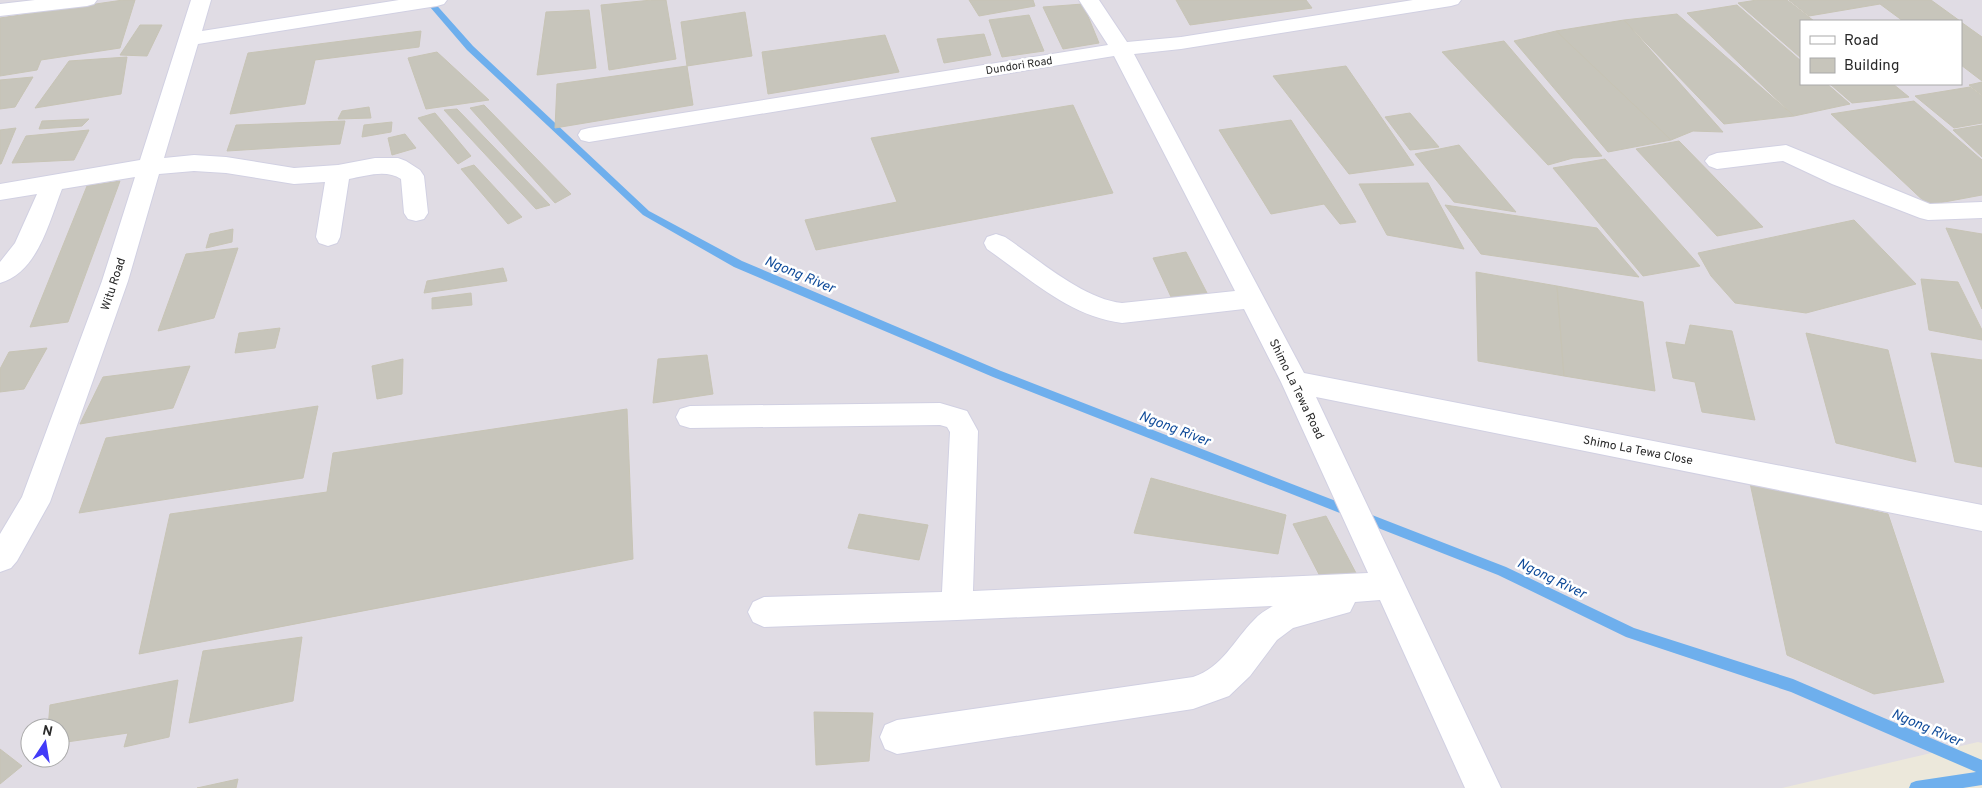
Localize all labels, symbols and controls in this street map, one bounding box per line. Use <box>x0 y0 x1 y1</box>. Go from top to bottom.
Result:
legend <box>1800 20 1962 85</box>
text: Road <box>1844 32 1879 51</box>
street label: Dundori Road <box>985 54 1054 78</box>
text: Building <box>1844 57 1899 76</box>
water label: Ngong River <box>762 253 839 298</box>
street label: Witu Road <box>98 256 130 313</box>
street label: Shimo La Tewa Road <box>1265 337 1327 442</box>
water label: Ngong River <box>1137 408 1214 451</box>
street label: Shimo La Tewa Close <box>1582 432 1694 469</box>
water label: Ngong River <box>1514 555 1590 604</box>
water label: Ngong River <box>1889 706 1966 751</box>
north arrow <box>20 718 70 768</box>
text: N <box>41 722 54 741</box>

